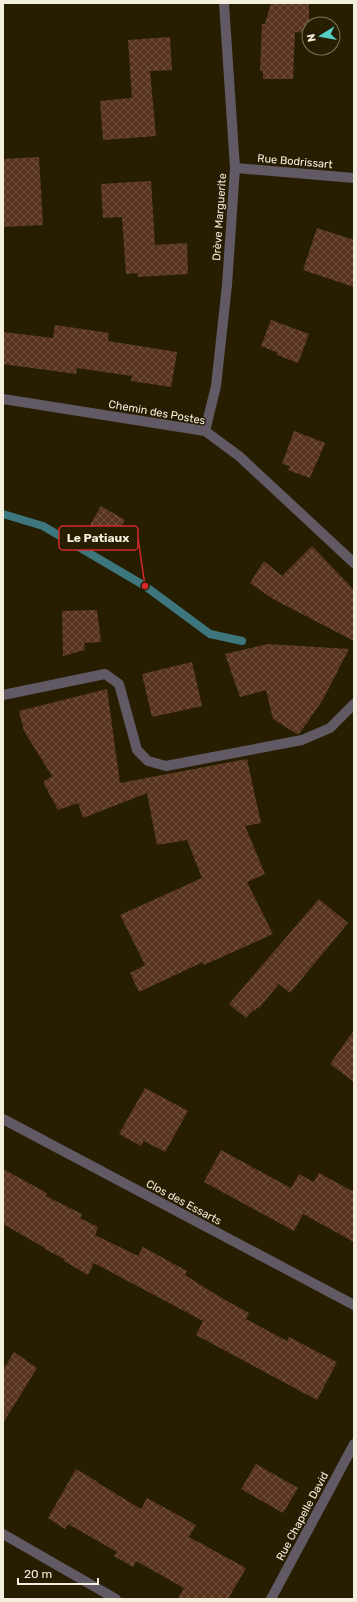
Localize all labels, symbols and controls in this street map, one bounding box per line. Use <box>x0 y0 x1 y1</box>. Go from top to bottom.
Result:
north arrow <box>301 16 341 56</box>
text: N <box>305 33 319 43</box>
street label: Rue Bodrissart <box>257 152 334 171</box>
street label: Drève Marguerite <box>210 173 229 261</box>
street label: Chemin des Postes <box>108 398 207 427</box>
callout: Le Patiaux <box>59 526 138 550</box>
text: Le Patiaux <box>67 531 129 545</box>
street label: Clos des Essarts <box>144 1177 224 1228</box>
street label: Rue Chapelle David <box>274 1470 331 1563</box>
scale bar <box>18 1560 98 1586</box>
text: 20 m <box>24 1567 52 1581</box>

